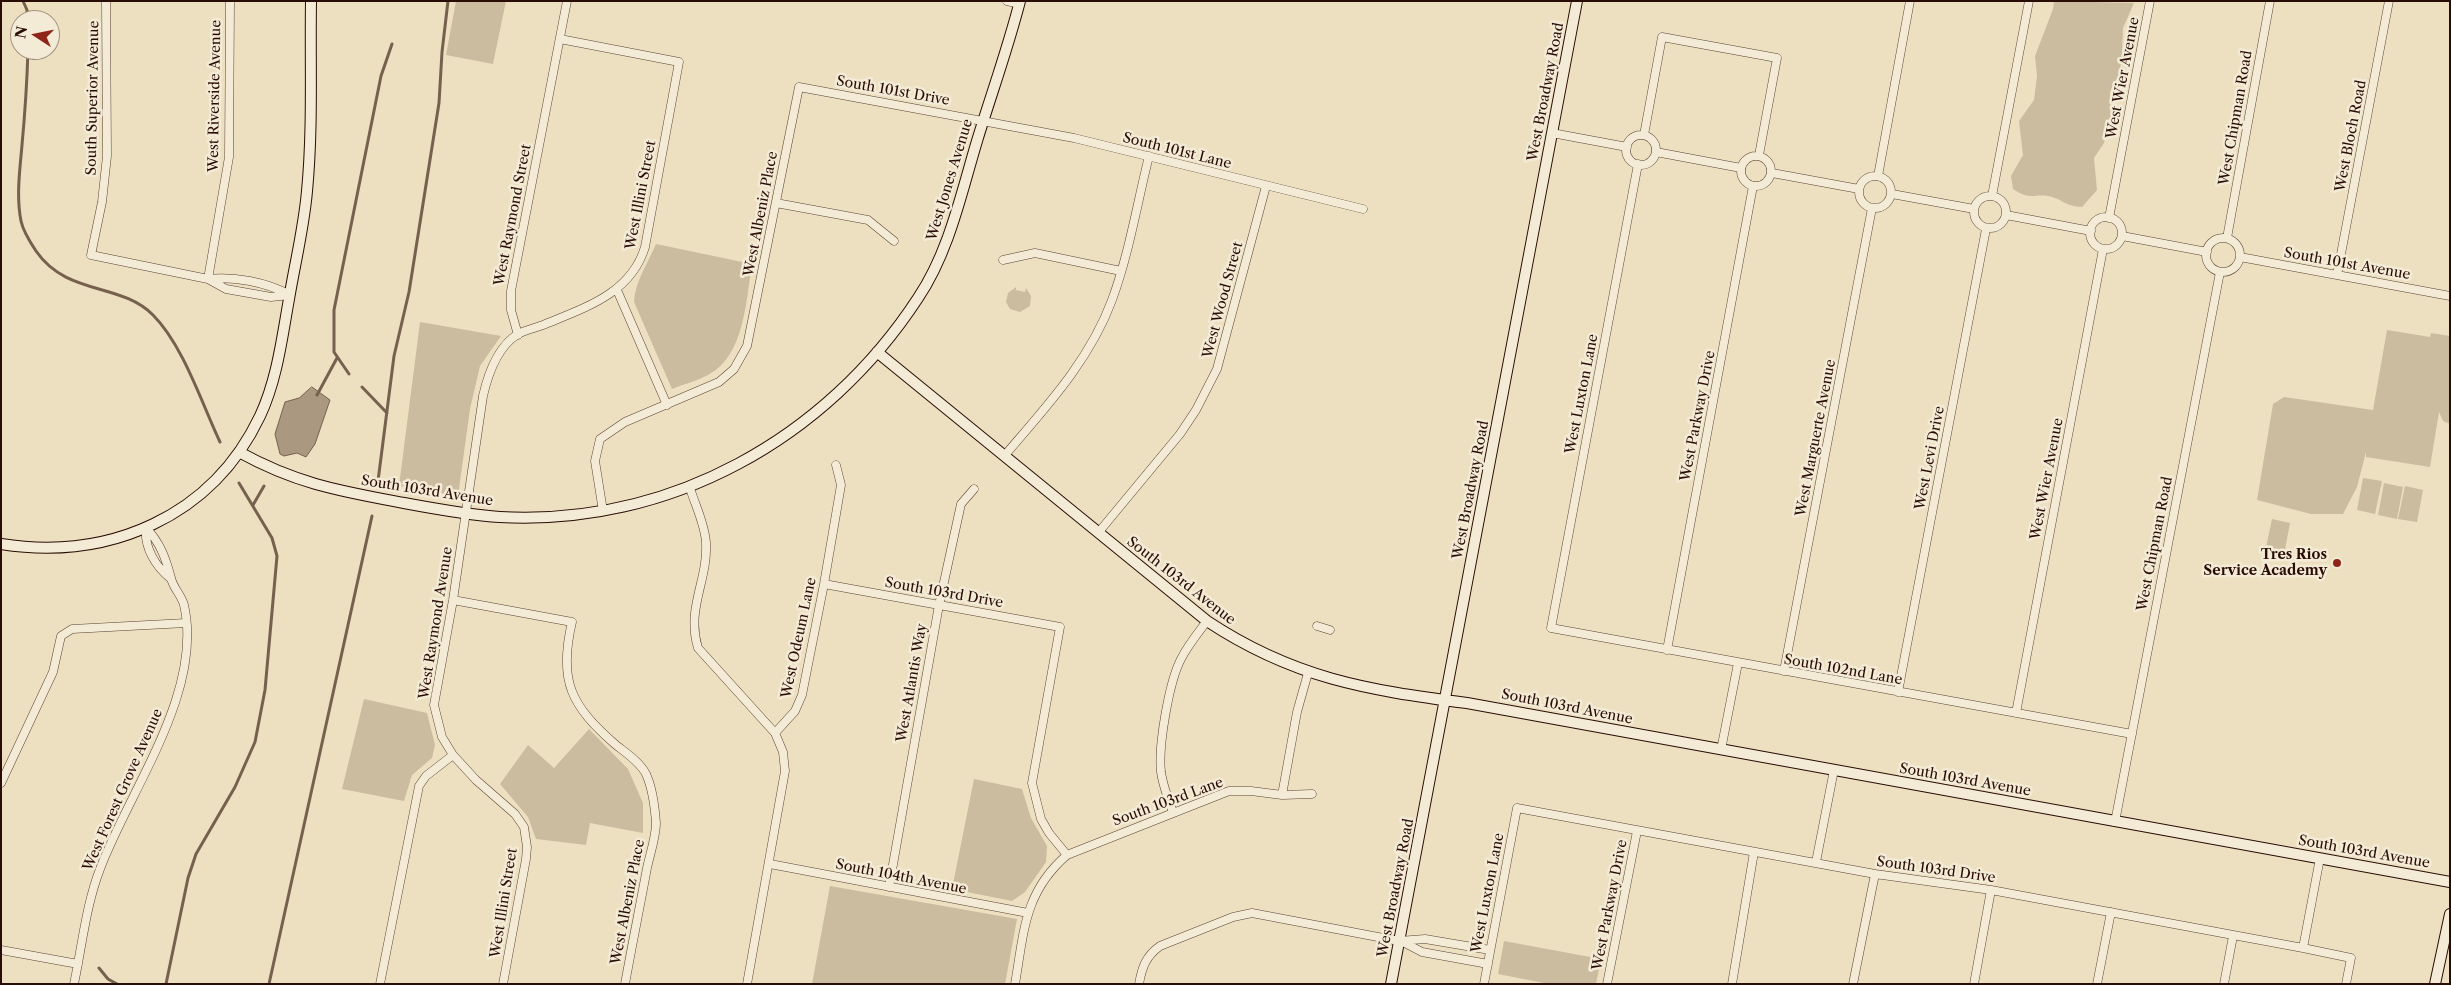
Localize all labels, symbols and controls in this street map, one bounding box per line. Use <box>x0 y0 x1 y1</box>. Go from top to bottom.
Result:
north arrow <box>10 10 60 60</box>
street label: West Wier Avenue <box>2103 16 2143 140</box>
street label: West Riverside Avenue <box>205 20 225 172</box>
street label: South Superior Avenue <box>83 21 103 175</box>
street label: West Broadway Road <box>1524 21 1568 163</box>
text: N <box>11 25 31 40</box>
street label: West Chipman Road <box>2216 49 2256 187</box>
street label: South 101st Drive <box>835 73 951 109</box>
street label: West Bloch Road <box>2332 79 2370 193</box>
street label: West Jones Avenue <box>924 117 976 243</box>
street label: South 101st Lane <box>1121 129 1233 173</box>
street label: West Illini Street <box>622 139 660 251</box>
street label: West Raymond Street <box>491 143 535 287</box>
street label: West Albeniz Place <box>741 150 781 278</box>
street label: West Wood Street <box>1199 240 1247 360</box>
street label: South 101st Avenue <box>2282 245 2412 283</box>
street label: West Luxton Lane <box>1562 333 1602 455</box>
street label: West Parkway Drive <box>1677 349 1719 483</box>
street label: West Marguerte Avenue <box>1792 358 1840 518</box>
street label: West Levi Drive <box>1912 405 1948 511</box>
street label: West Wier Avenue <box>2027 417 2067 541</box>
street label: West Broadway Road <box>1449 419 1493 561</box>
street label: South 103rd Avenue <box>360 472 494 510</box>
street label: West Chipman Road <box>2134 475 2176 613</box>
street label: South 103rd Avenue <box>1123 533 1239 629</box>
street label: West Raymond Avenue <box>416 546 456 700</box>
place label: Tres Rios Service Academy <box>2203 547 2327 580</box>
marker: Tres Rios Service Academy <box>2331 557 2343 569</box>
street label: South 103rd Drive <box>884 574 1004 612</box>
street label: West Odeum Lane <box>778 576 820 700</box>
street label: West Atlantis Way <box>893 622 931 744</box>
street label: South 102nd Lane <box>1782 651 1904 689</box>
street label: South 103rd Avenue <box>1500 686 1634 728</box>
street label: West Forest Grove Avenue <box>80 706 166 874</box>
street label: South 103rd Avenue <box>1898 760 2032 800</box>
street label: South 103rd Lane <box>1110 774 1226 830</box>
street label: West Broadway Road <box>1374 817 1418 959</box>
street label: West Luxton Lane <box>1468 832 1508 954</box>
street label: South 103rd Avenue <box>2297 832 2431 872</box>
street label: West Albeniz Place <box>608 838 648 966</box>
street label: West Parkway Drive <box>1589 838 1631 972</box>
street label: West Illini Street <box>487 847 521 959</box>
street label: South 103rd Drive <box>1875 853 1997 887</box>
street label: South 104th Avenue <box>834 856 968 898</box>

